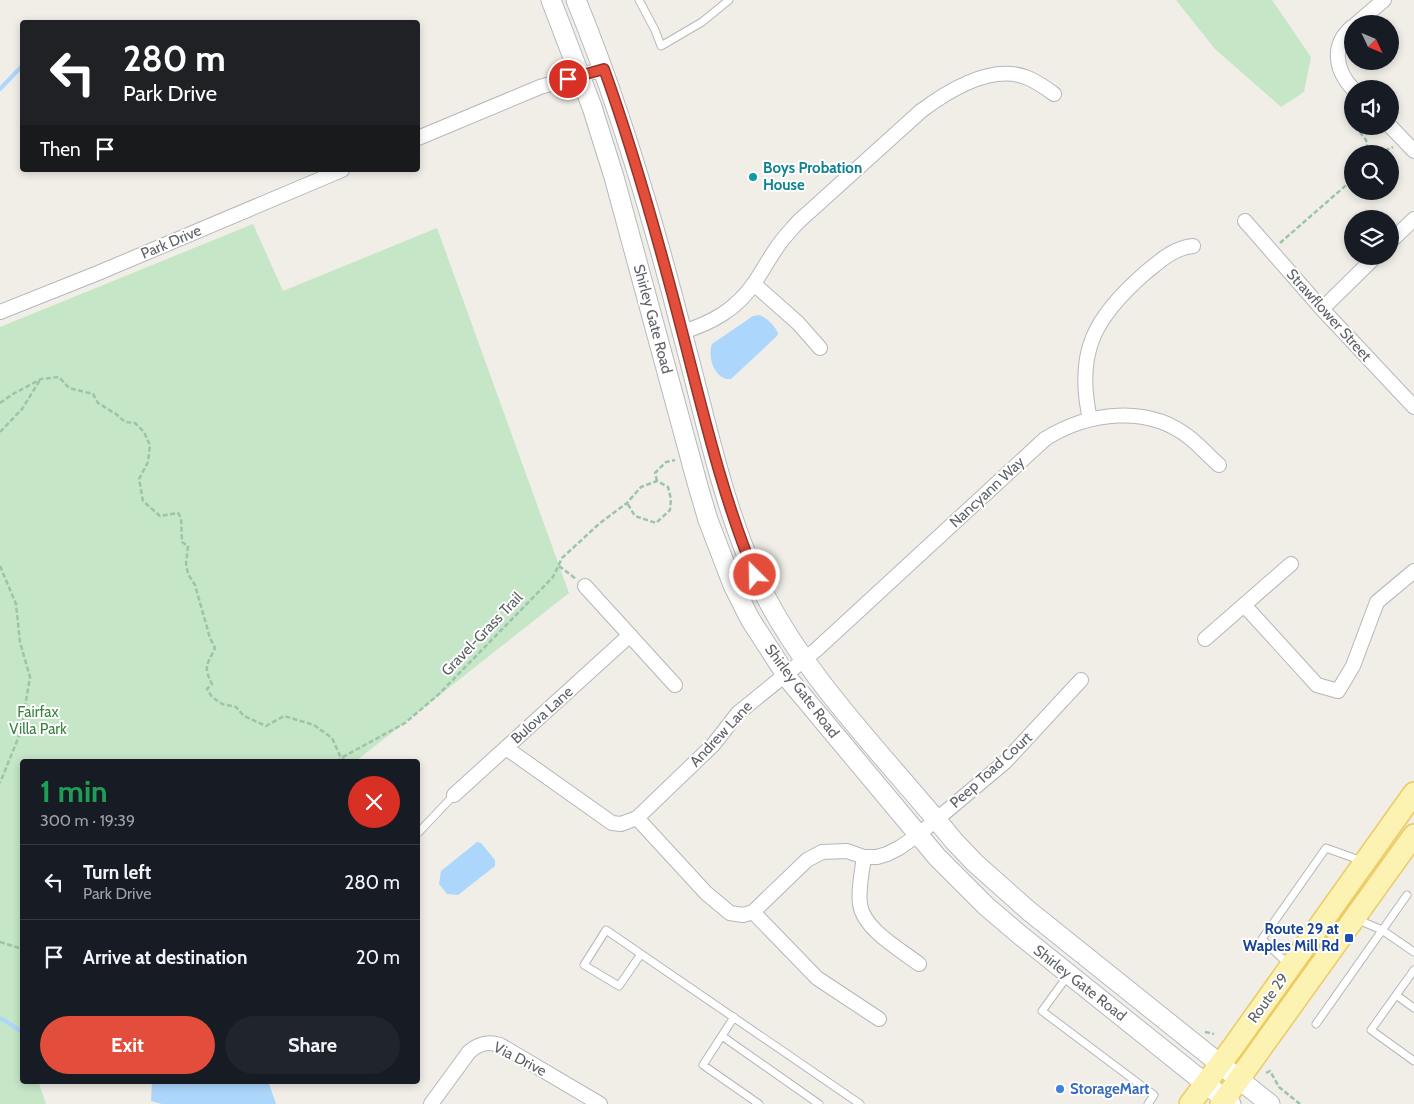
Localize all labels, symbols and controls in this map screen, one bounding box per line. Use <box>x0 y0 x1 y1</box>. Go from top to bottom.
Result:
north arrow <box>1344 15 1399 70</box>
map controls <box>1344 15 1399 265</box>
text: 280 m <box>123 37 226 80</box>
icon: left <box>40 40 105 105</box>
pin <box>547 58 589 100</box>
icon: arrive <box>554 65 582 93</box>
text: Park Drive <box>123 80 217 107</box>
button: sound <box>1344 80 1399 135</box>
icon: arrive <box>91 135 119 163</box>
text: Then <box>40 138 81 161</box>
button: search <box>1344 145 1399 200</box>
place label: Boys Probation House <box>763 159 862 194</box>
marker: Boys Probation House <box>747 171 759 183</box>
button: layers <box>1344 210 1399 265</box>
street label: Park Drive <box>138 221 204 263</box>
street label: Shirley Gate Road <box>630 262 676 376</box>
street label: Strawflower Street <box>1283 265 1375 365</box>
street label: Nancyann Way <box>946 452 1028 531</box>
position arrow <box>728 548 780 600</box>
street label: Gravel-Grass Trail <box>438 588 527 680</box>
street label: Shirley Gate Road <box>761 641 843 741</box>
street label: Bulova Lane <box>507 682 577 747</box>
street label: Andrew Lane <box>686 697 756 771</box>
park label: Fairfax Villa Park <box>9 703 67 738</box>
street label: Peep Toad Court <box>946 728 1036 812</box>
text: 1 min <box>40 773 108 810</box>
button: close <box>348 776 400 828</box>
text: 300 m · 19:39 <box>40 811 135 830</box>
text: Turn left <box>83 861 151 884</box>
icon: left <box>40 868 68 896</box>
text: 280 m <box>344 871 400 894</box>
text: Park Drive <box>83 884 151 903</box>
place label: Route 29 at Waples Mill Rd <box>1243 920 1339 955</box>
marker: Route 29 at Waples Mill Rd <box>1343 932 1355 944</box>
street label: Shirley Gate Road <box>1030 941 1130 1025</box>
icon: arrive <box>40 943 68 971</box>
text: Arrive at destination <box>83 946 247 969</box>
text: 20 m <box>356 946 400 969</box>
street label: Route 29 <box>1244 970 1292 1026</box>
button: Exit <box>40 1016 215 1074</box>
button: Share <box>225 1016 400 1074</box>
street label: Via Drive <box>490 1038 550 1080</box>
place label: StorageMart <box>1070 1080 1150 1098</box>
marker: StorageMart <box>1054 1083 1066 1095</box>

